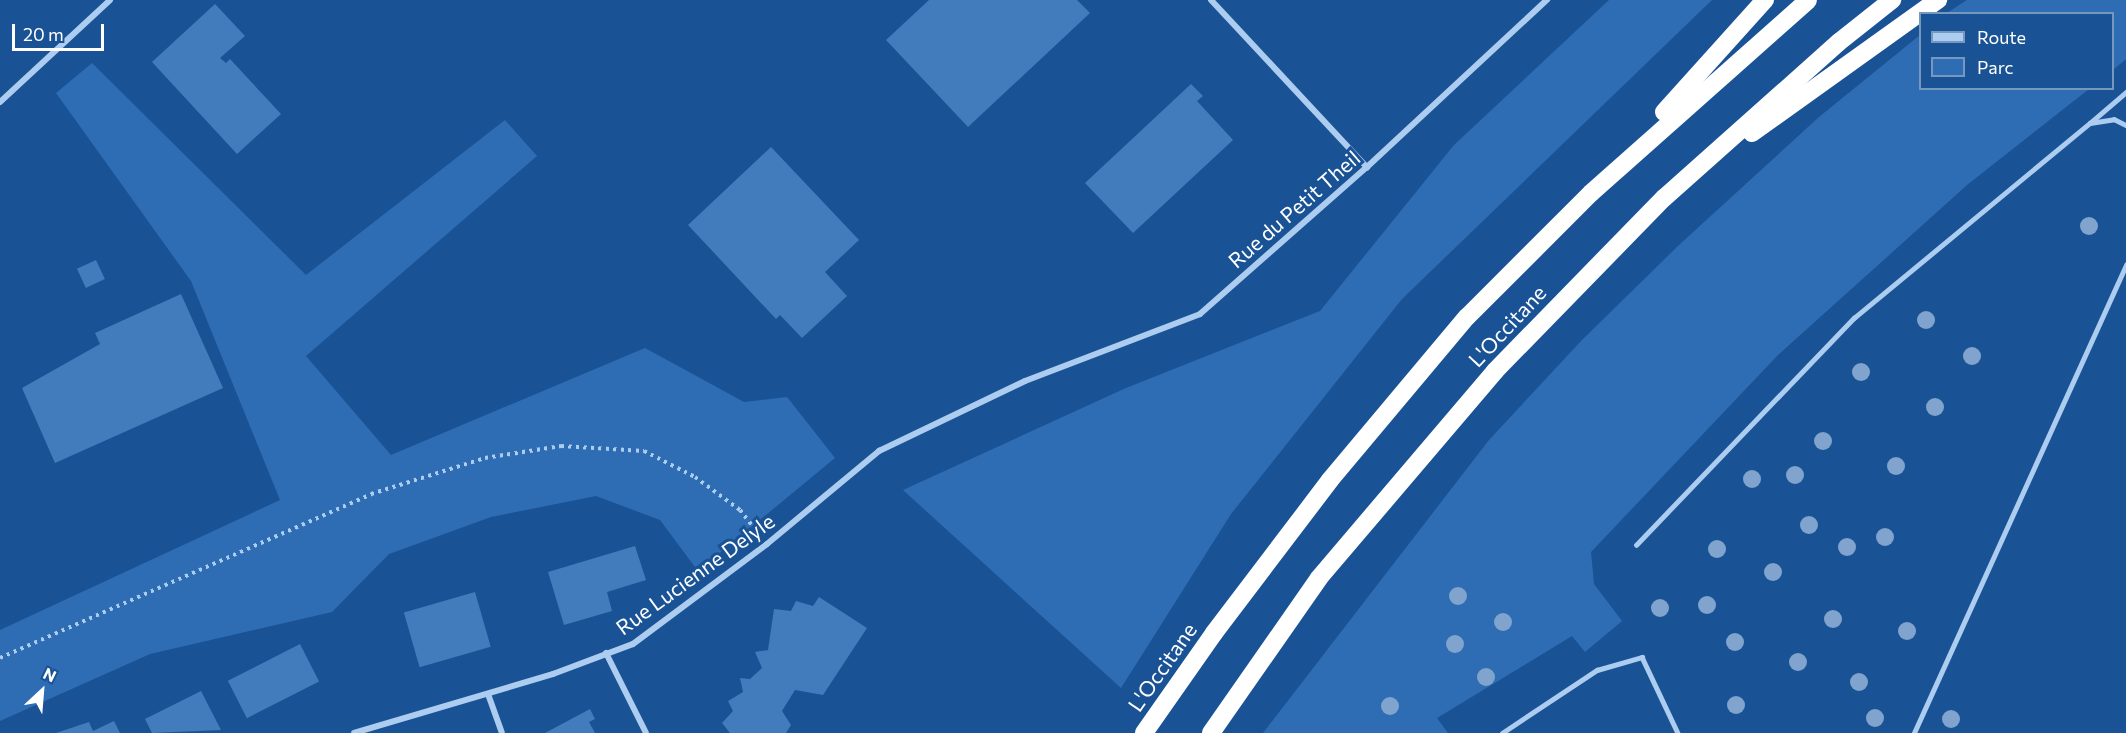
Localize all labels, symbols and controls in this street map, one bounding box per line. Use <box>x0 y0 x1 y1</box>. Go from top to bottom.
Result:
scale bar <box>15 12 106 50</box>
legend <box>1919 12 2114 90</box>
text: 20 m <box>23 23 64 45</box>
text: Route <box>1977 26 2026 48</box>
text: Parc <box>1977 56 2014 78</box>
street label: Rue du Petit Theil <box>1223 145 1365 273</box>
street label: L'Occitane <box>1463 280 1551 372</box>
street label: Rue Lucienne Delyle <box>611 508 779 640</box>
street label: L'Occitane <box>1122 618 1202 716</box>
north arrow <box>12 661 72 721</box>
text: N <box>41 663 60 686</box>

